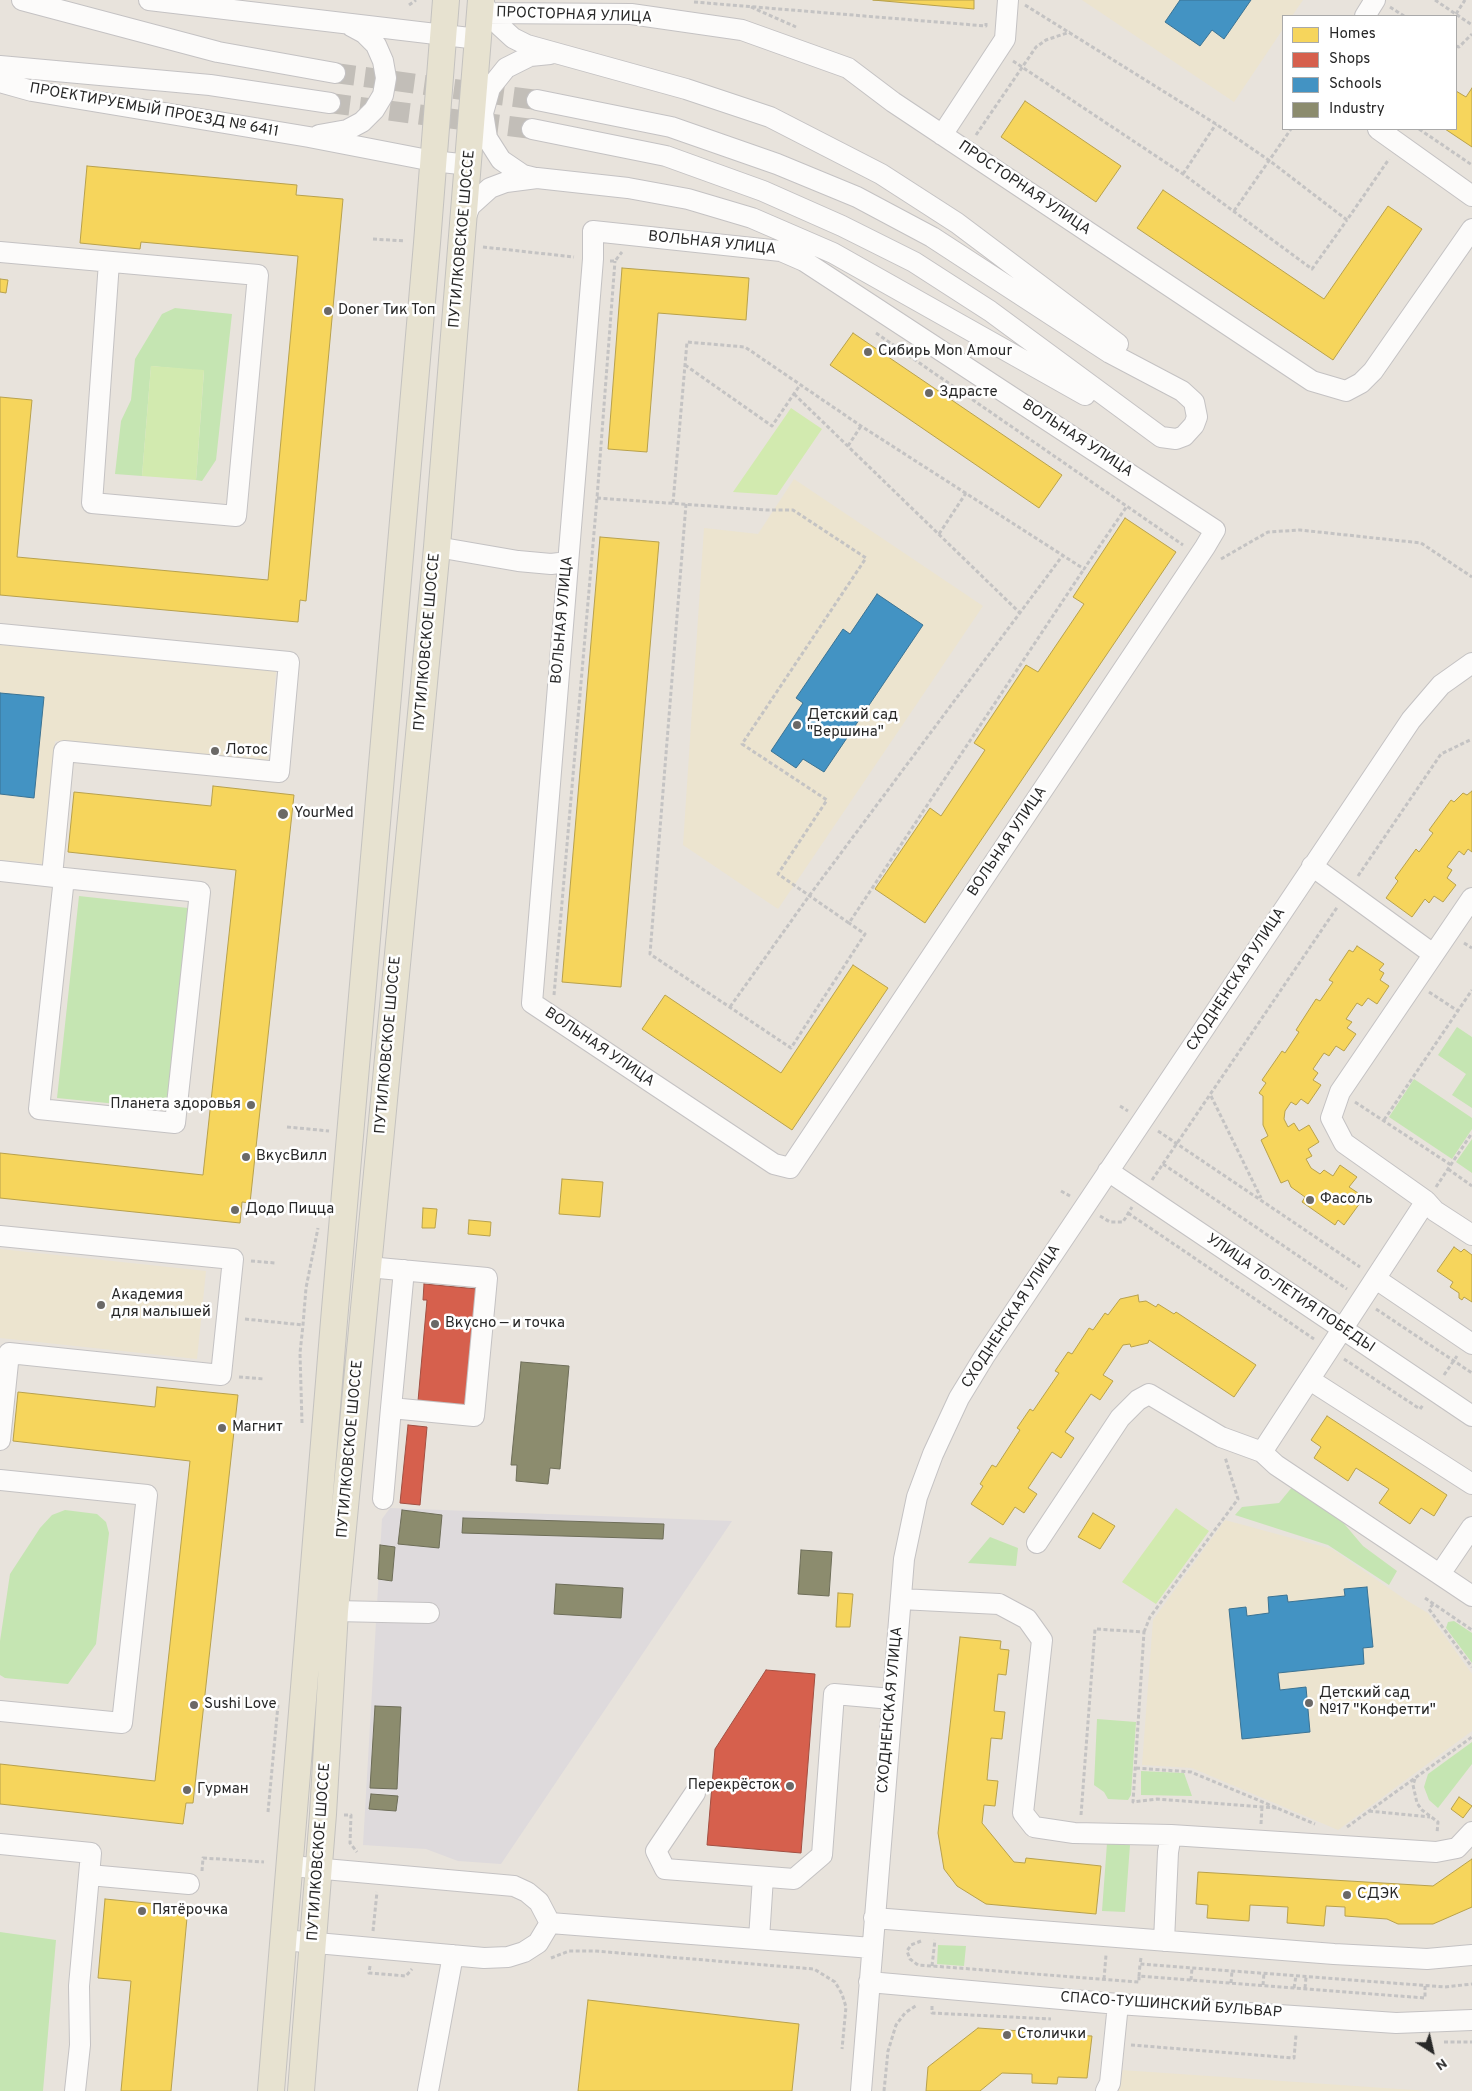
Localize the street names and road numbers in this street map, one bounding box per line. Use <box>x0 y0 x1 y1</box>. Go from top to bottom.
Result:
street label: ПРОСТОРНАЯ УЛИЦА <box>496 4 652 28</box>
street label: ПРОЕКТИРУЕМЫЙ ПРОЕЗД № 6411 <box>28 80 280 142</box>
street label: ПРОСТОРНАЯ УЛИЦА <box>954 138 1094 240</box>
street label: ПУТИЛКОВСКОЕ ШОССЕ <box>446 149 480 329</box>
street label: ВОЛЬНАЯ УЛИЦА <box>647 228 777 260</box>
street label: ВОЛЬНАЯ УЛИЦА <box>1018 396 1136 482</box>
street label: ПУТИЛКОВСКОЕ ШОССЕ <box>411 552 445 732</box>
street label: ВОЛЬНАЯ УЛИЦА <box>548 555 578 685</box>
street label: ВОЛЬНАЯ УЛИЦА <box>965 784 1051 900</box>
street label: СХОДНЕНСКАЯ УЛИЦА <box>1184 905 1290 1055</box>
street label: ПУТИЛКОВСКОЕ ШОССЕ <box>372 955 406 1135</box>
street label: ВОЛЬНАЯ УЛИЦА <box>541 1005 657 1091</box>
street label: УЛИЦА 70-ЛЕТИЯ ПОБЕДЫ <box>1202 1231 1378 1357</box>
street label: СХОДНЕНСКАЯ УЛИЦА <box>959 1242 1065 1392</box>
street label: ПУТИЛКОВСКОЕ ШОССЕ <box>334 1359 368 1539</box>
street label: СХОДНЕНСКАЯ УЛИЦА <box>875 1626 907 1794</box>
street label: ПУТИЛКОВСКОЕ ШОССЕ <box>305 1762 335 1942</box>
street label: СПАСО-ТУШИНСКИЙ БУЛЬВАР <box>1060 1989 1282 2023</box>

